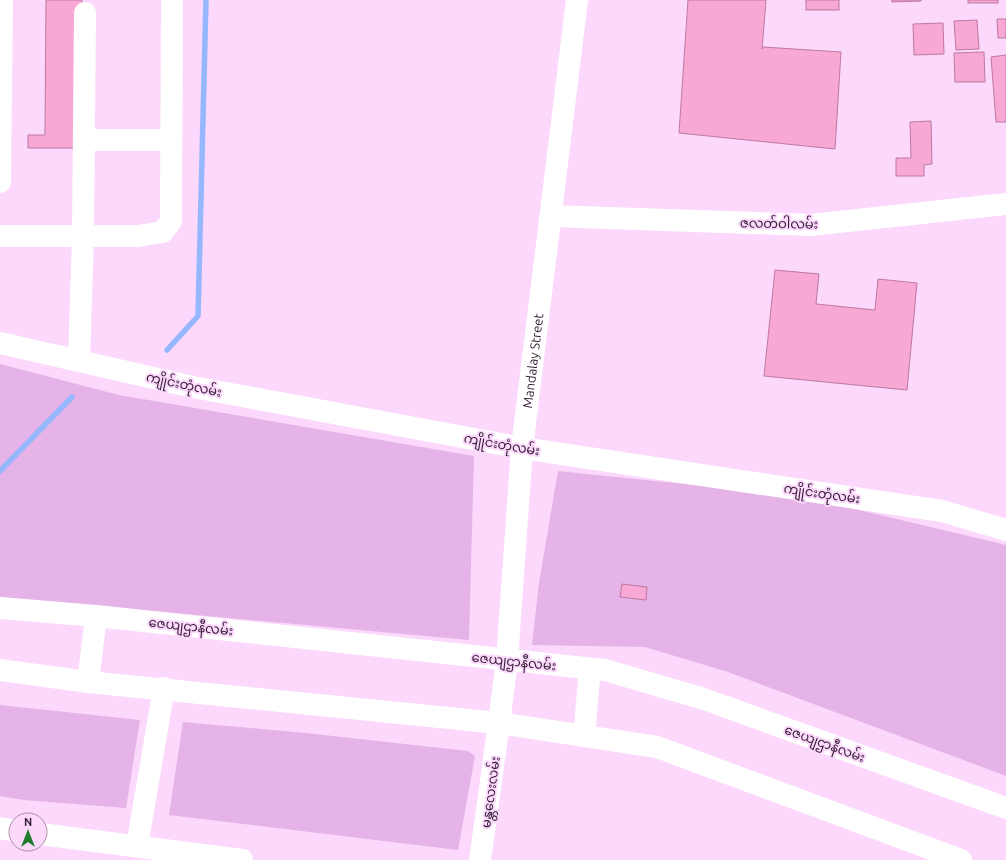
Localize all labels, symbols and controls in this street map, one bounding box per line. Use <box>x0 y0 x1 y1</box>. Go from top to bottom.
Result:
street label: ဇလတ်ဝါလမ်း <box>740 214 818 231</box>
street label: Mandalay Street <box>520 312 545 409</box>
street label: ကျိုင်းတုံလမ်း <box>144 368 223 403</box>
street label: ကျိုင်းတုံလမ်း <box>462 429 541 462</box>
street label: ကျိုင်းတုံလမ်း <box>782 480 861 509</box>
street label: ဇေယျဌာနီလမ်း <box>148 614 234 641</box>
street label: ဇေယျဌာနီလမ်း <box>471 649 557 676</box>
street label: ဇေယျဌာနီလမ်း <box>781 721 868 768</box>
street label: မန္တလေးလမ်း <box>477 755 506 829</box>
north arrow <box>8 812 48 852</box>
text: N <box>24 816 32 828</box>

